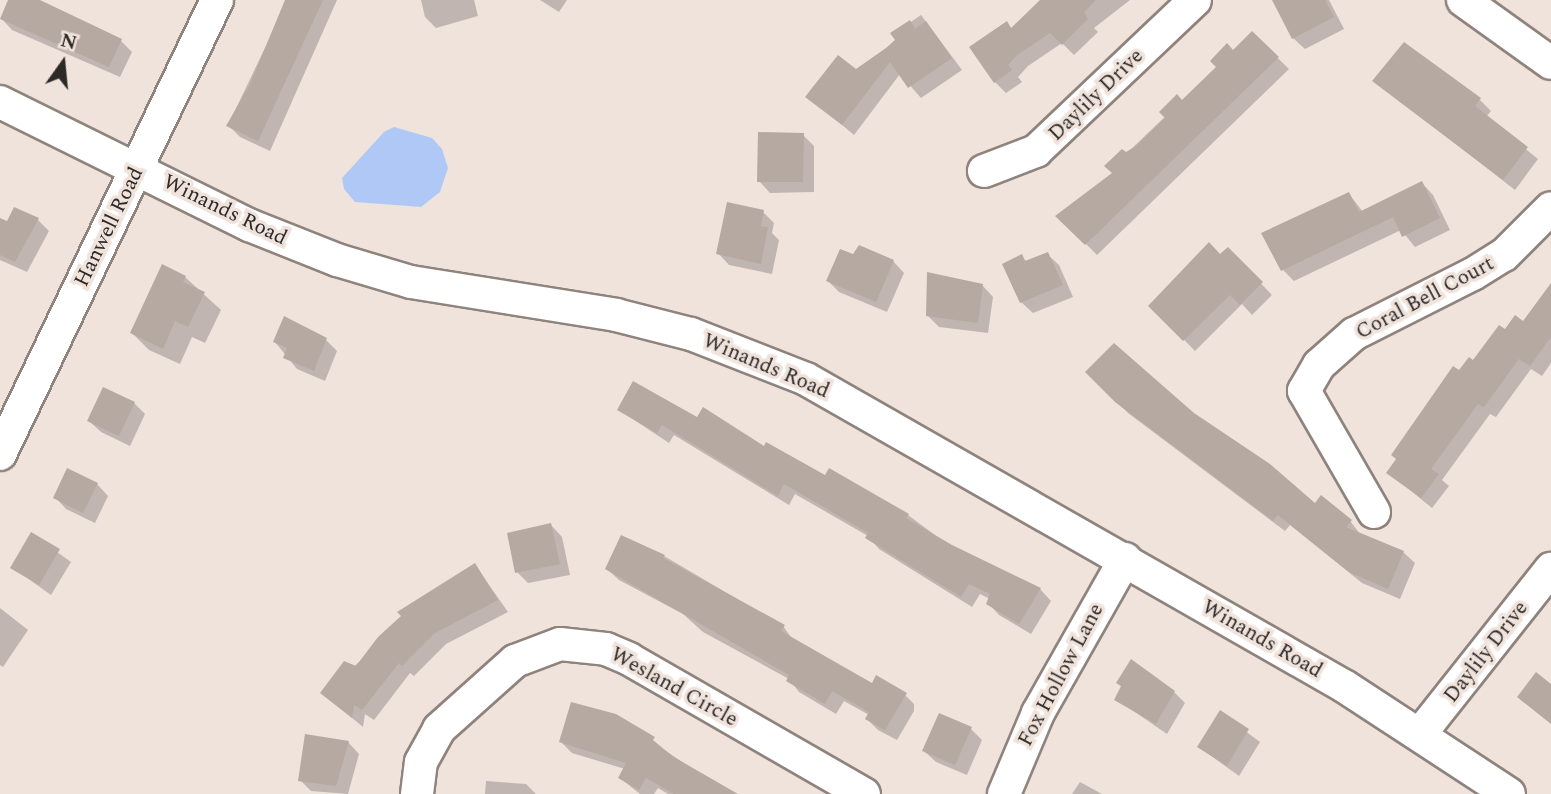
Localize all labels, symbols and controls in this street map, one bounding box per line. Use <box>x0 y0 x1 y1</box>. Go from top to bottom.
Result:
text: N <box>57 26 80 58</box>
north arrow <box>28 28 98 98</box>
street label: Daylily Drive <box>1043 43 1149 147</box>
street label: Hanwell Road <box>69 163 149 291</box>
street label: Winands Road <box>159 169 291 251</box>
street label: Coral Bell Court <box>1352 251 1498 345</box>
street label: Winands Road <box>699 328 833 404</box>
street label: Winands Road <box>1197 594 1327 684</box>
street label: Daylily Drive <box>1438 596 1534 708</box>
street label: Fox Hollow Lane <box>1013 599 1109 751</box>
street label: Wesland Circle <box>606 642 742 732</box>

